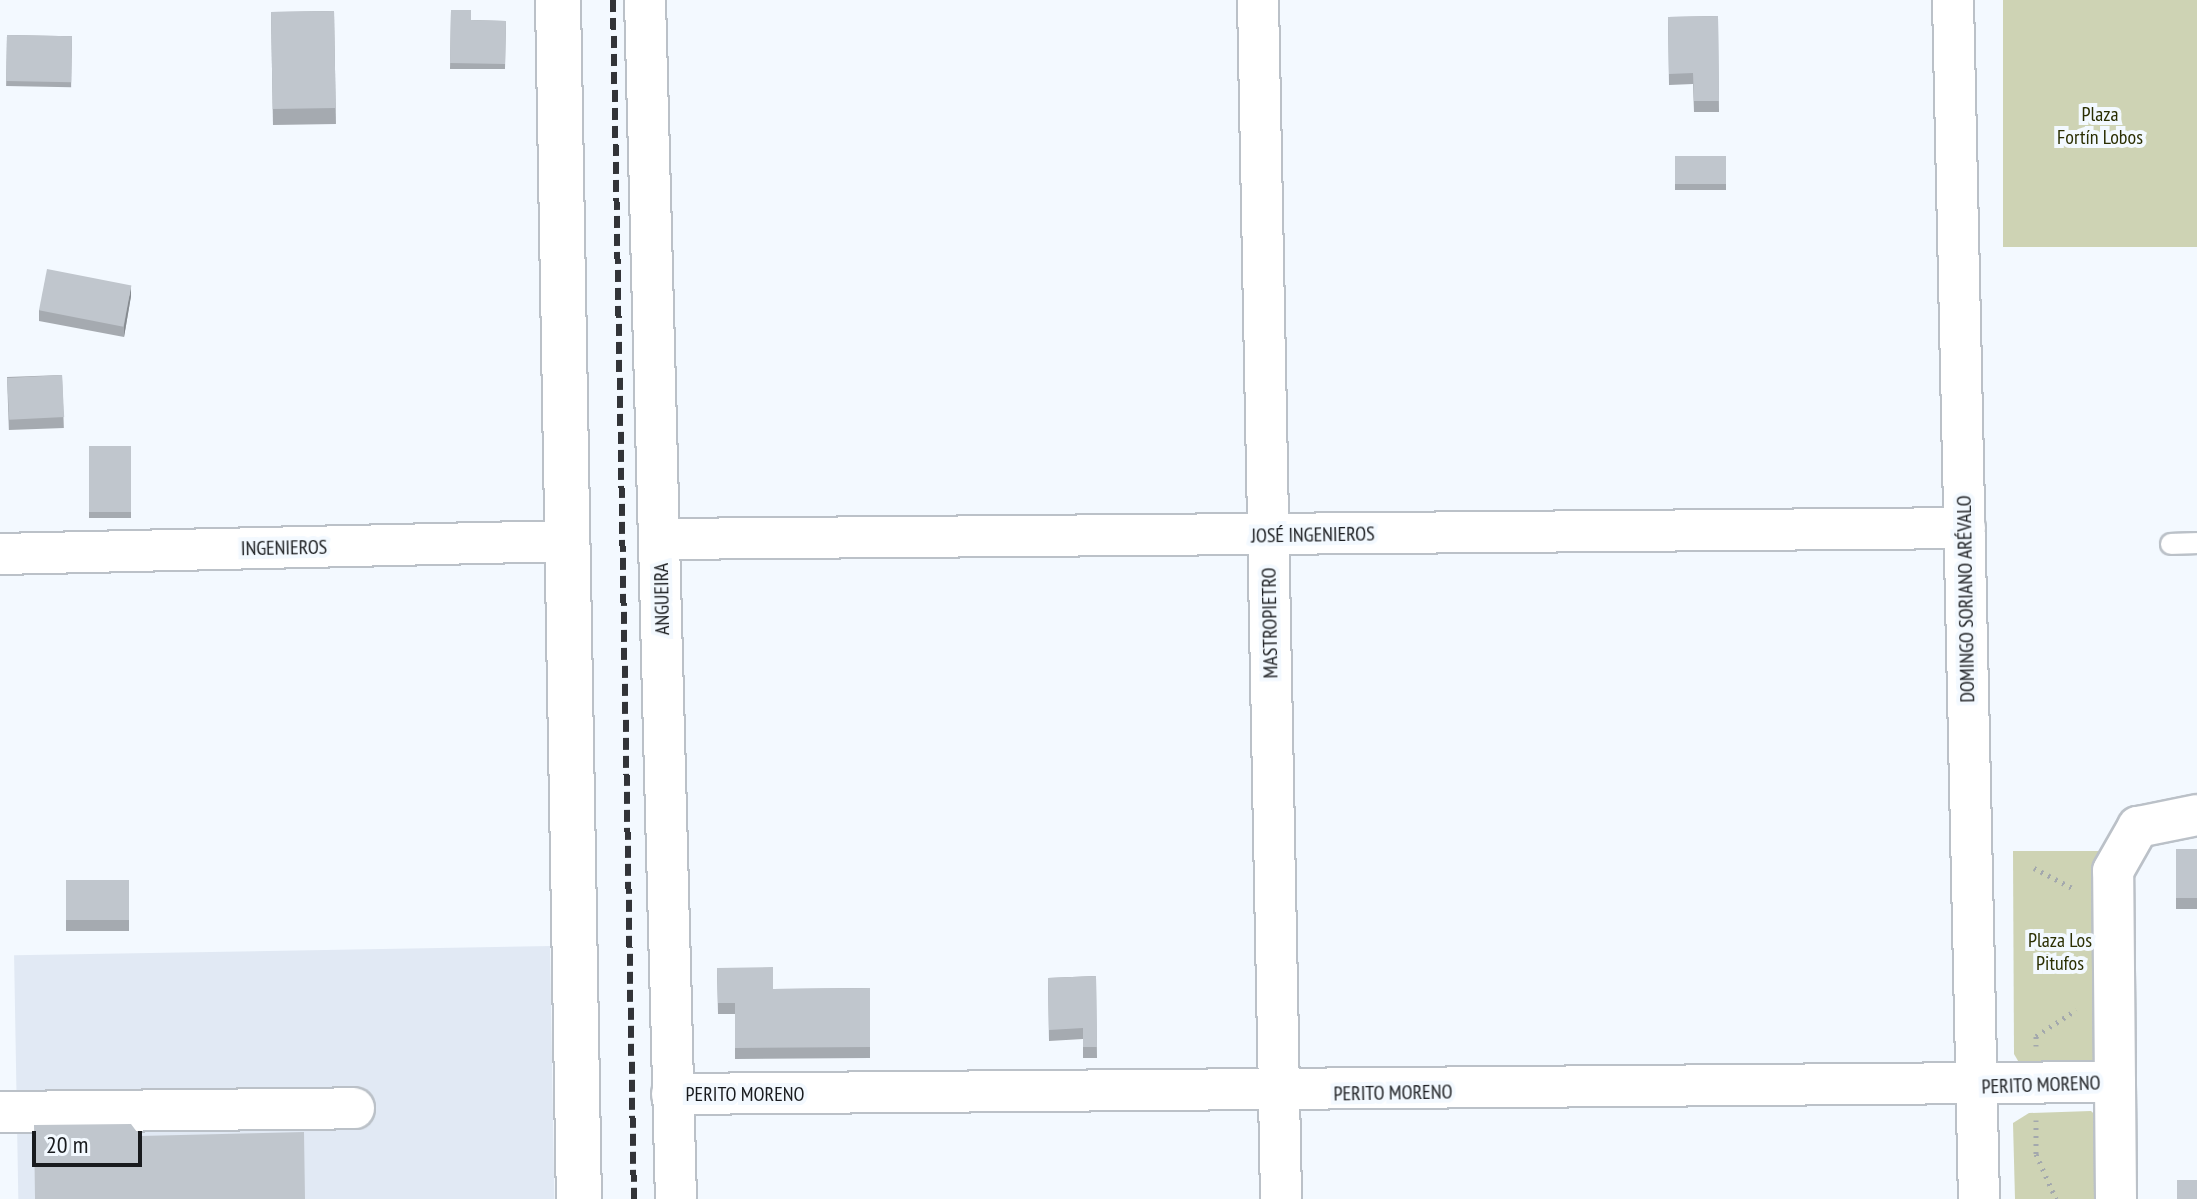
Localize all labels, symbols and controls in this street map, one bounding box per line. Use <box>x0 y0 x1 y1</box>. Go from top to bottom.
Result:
park label: Plaza Fortín Lobos <box>2057 102 2143 149</box>
street label: DOMINGO SORIANO ARÉVALO <box>1952 495 1980 703</box>
street label: JOSÉ INGENIEROS <box>1251 522 1375 548</box>
street label: INGENIEROS <box>241 535 327 561</box>
street label: ANGUEIRA <box>649 563 675 635</box>
street label: MASTROPIETRO <box>1257 567 1283 679</box>
park label: Plaza Los Pitufos <box>2028 929 2092 976</box>
street label: PERITO MORENO <box>1981 1071 2101 1099</box>
street label: PERITO MORENO <box>1333 1080 1453 1106</box>
street label: PERITO MORENO <box>686 1082 804 1106</box>
scale bar <box>36 1115 146 1165</box>
text: 20 m <box>46 1129 88 1160</box>

